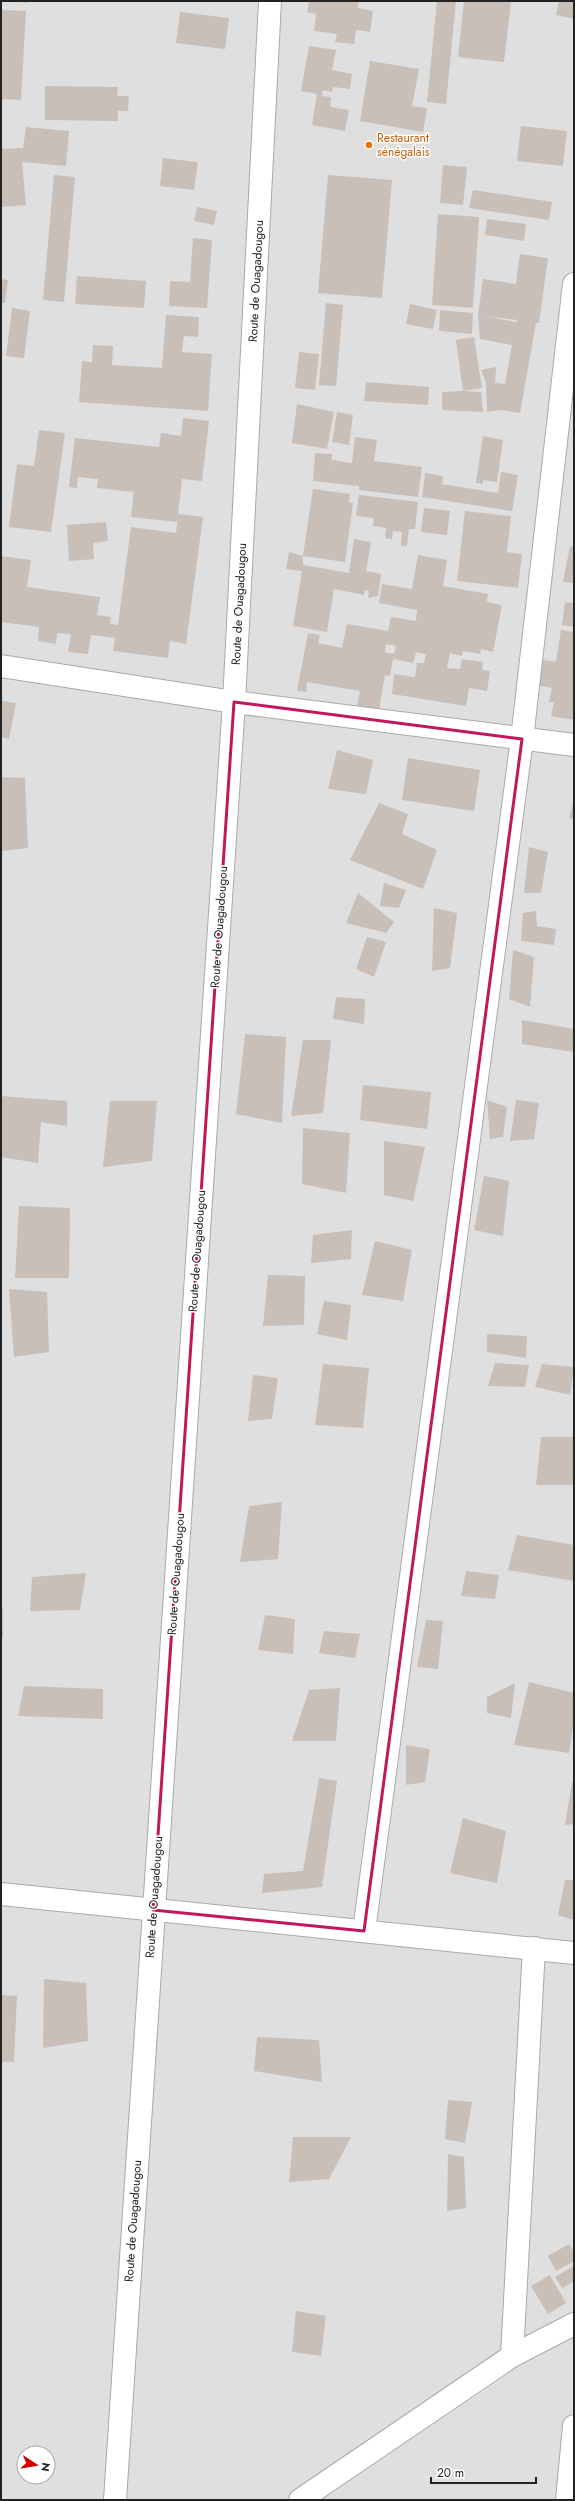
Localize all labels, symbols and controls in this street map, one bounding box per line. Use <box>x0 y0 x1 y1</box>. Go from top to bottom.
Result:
place label: Restaurant sénégalais <box>377 129 430 161</box>
marker: Restaurant sénégalais <box>364 140 374 150</box>
street label: Route de Ouagadougou <box>244 219 268 343</box>
street label: Route de Ouagadougou <box>227 542 251 666</box>
street label: Route de Ouagadougou <box>206 865 232 989</box>
street label: Route de Ouagadougou <box>184 1189 210 1313</box>
street label: Route de Ouagadougou <box>163 1512 189 1636</box>
street label: Route de Ouagadougou <box>141 1835 167 1959</box>
street label: Route de Ouagadougou <box>120 2159 146 2283</box>
north arrow <box>16 2445 56 2485</box>
scale bar <box>431 2459 536 2485</box>
text: N <box>37 2461 55 2473</box>
text: 20 m <box>437 2464 464 2482</box>

